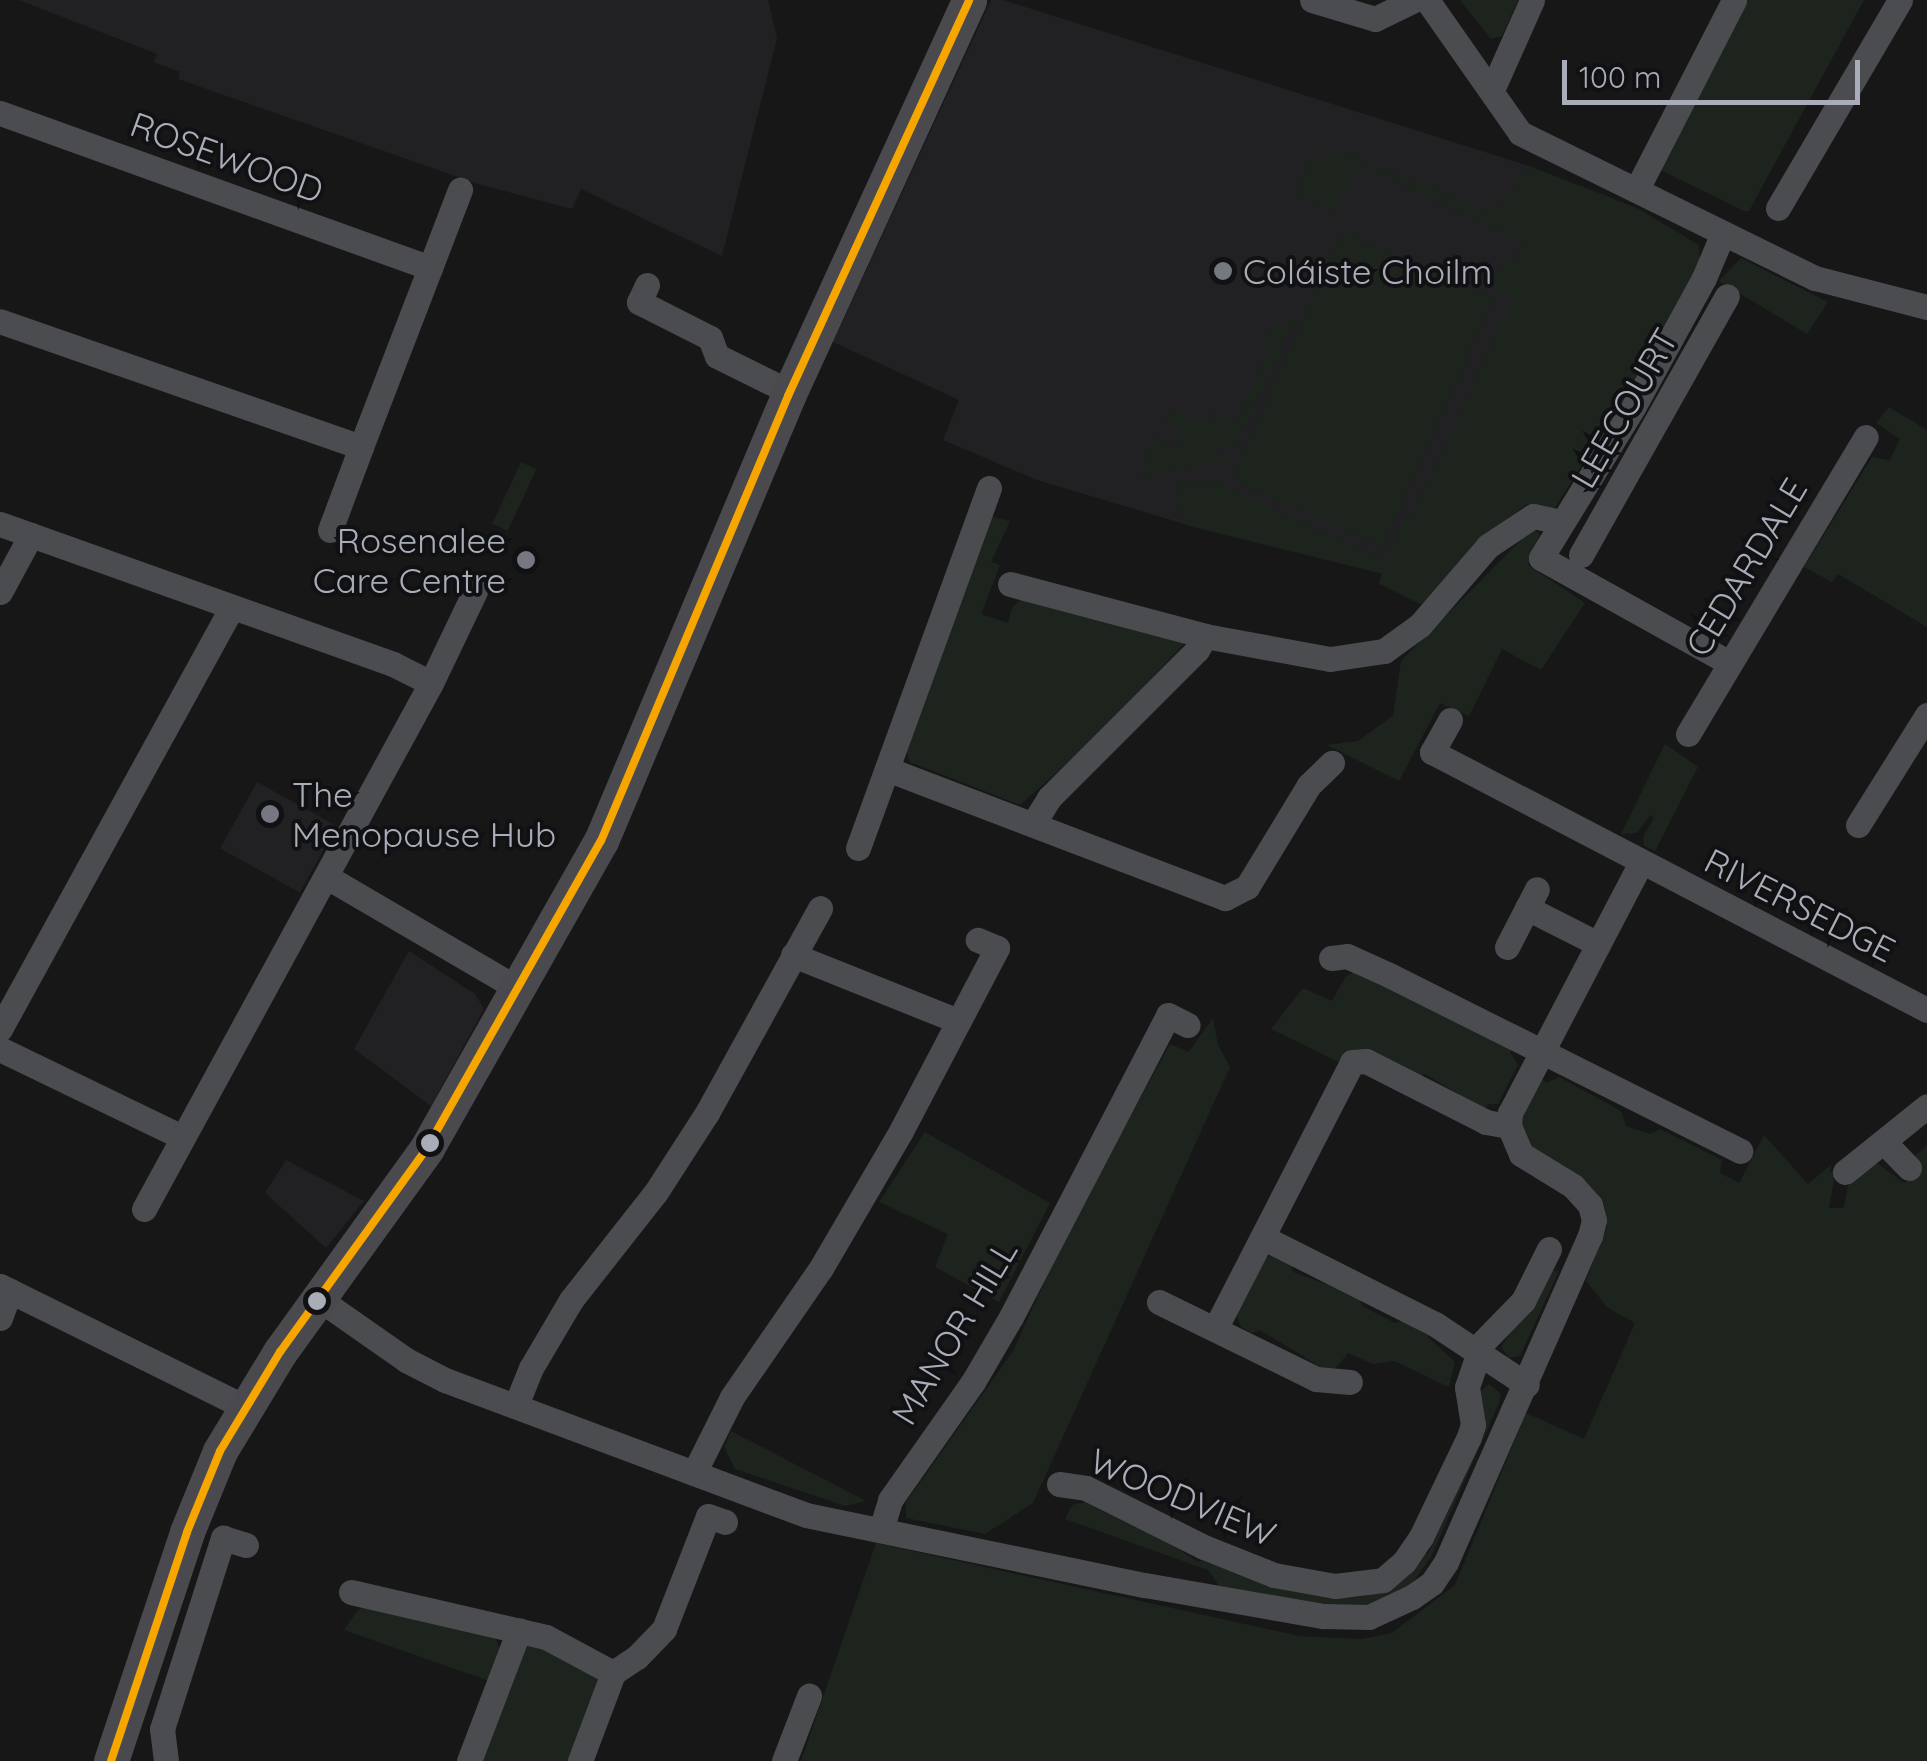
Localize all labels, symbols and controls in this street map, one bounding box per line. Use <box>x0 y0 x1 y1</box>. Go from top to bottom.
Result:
scale bar <box>1567 40 1864 102</box>
text: 100 m <box>1579 58 1661 96</box>
street label: ROSEWOOD <box>125 103 329 211</box>
place label: Coláiste Choilm <box>1243 250 1493 292</box>
marker: Coláiste Choilm <box>1212 260 1234 282</box>
street label: LEECOURT <box>1562 321 1686 495</box>
street label: CEDARDALE <box>1677 470 1815 664</box>
place label: Rosenalee Care Centre <box>313 519 506 601</box>
marker: Rosenalee Care Centre <box>515 549 537 571</box>
place label: The Menopause Hub <box>292 773 556 855</box>
marker: The Menopause Hub <box>257 801 283 827</box>
street label: RIVERSEDGE <box>1698 839 1902 971</box>
unlabelled marker <box>420 1133 440 1153</box>
street label: MANOR HILL <box>882 1232 1026 1432</box>
unlabelled marker <box>307 1291 327 1311</box>
street label: WOODVIEW <box>1084 1439 1282 1555</box>

